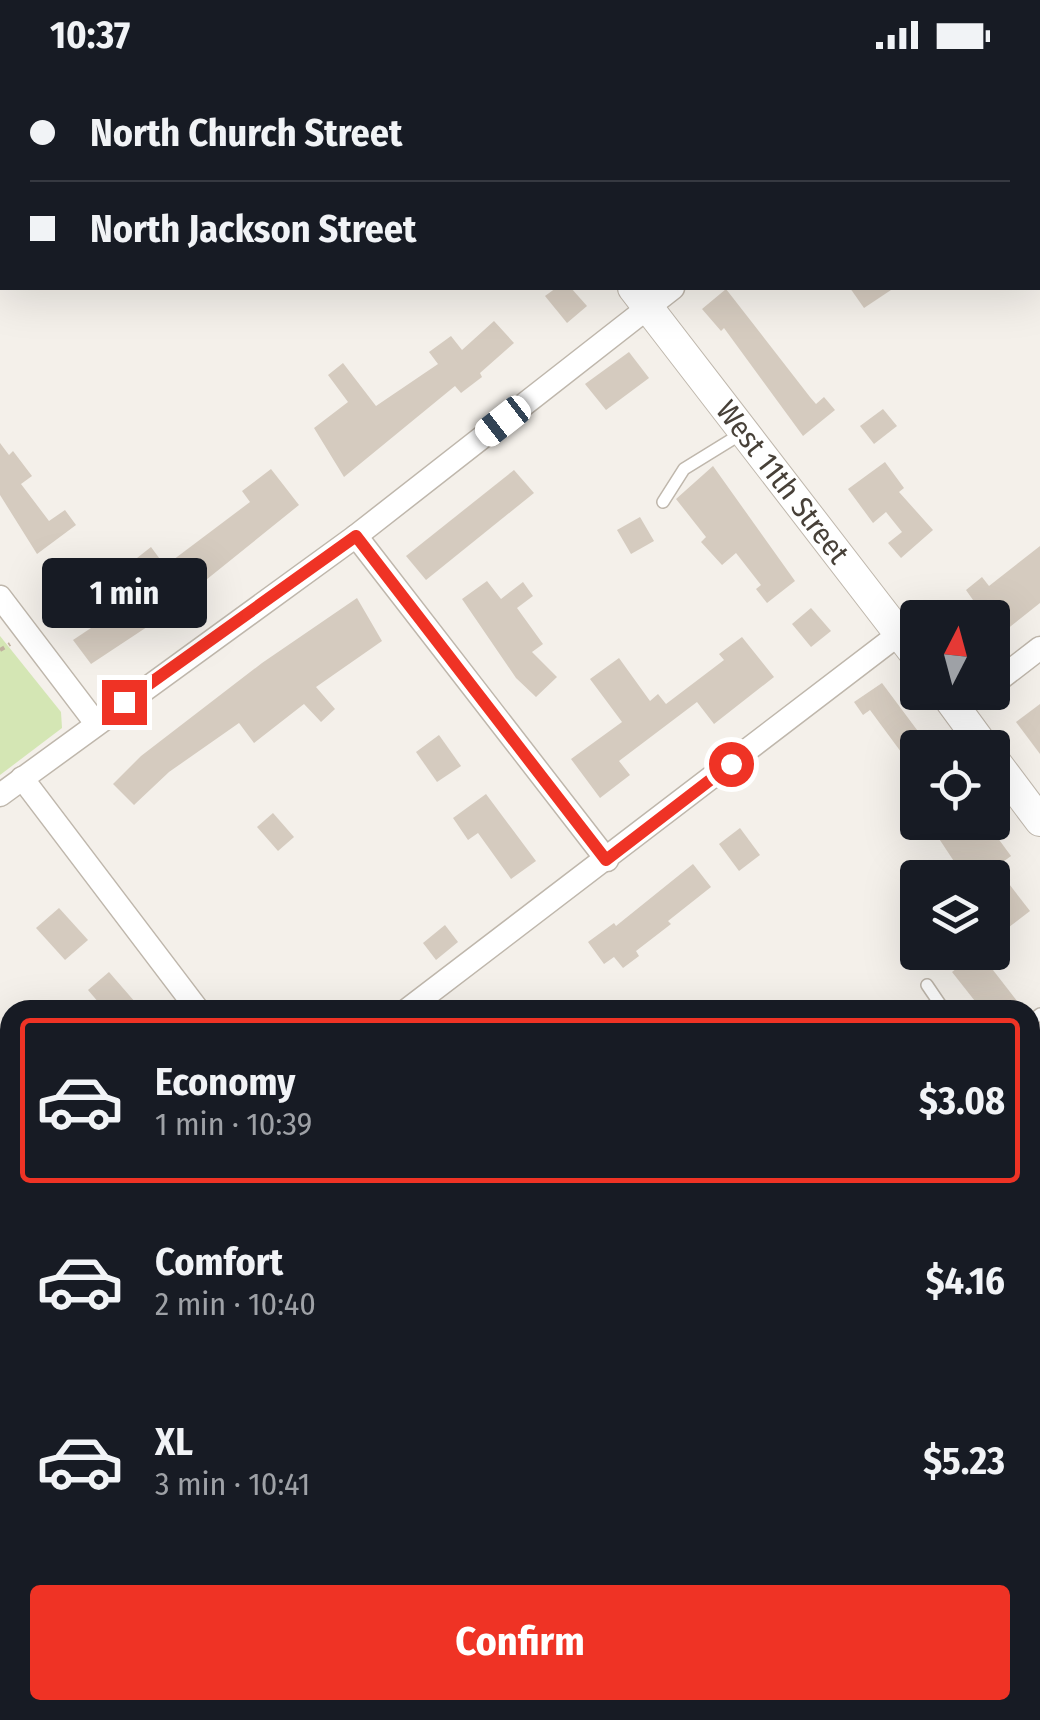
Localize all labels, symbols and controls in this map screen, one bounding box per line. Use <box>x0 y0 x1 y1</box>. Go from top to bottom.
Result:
text: 10:37 <box>50 12 130 58</box>
text: North Church Street <box>90 110 402 156</box>
text: North Jackson Street <box>90 206 416 252</box>
car <box>470 391 536 451</box>
street label: West 11th Street <box>708 393 857 571</box>
callout: 1 min <box>42 557 206 627</box>
text: 1 min <box>90 574 159 612</box>
north arrow <box>900 600 1010 710</box>
map controls <box>900 600 1010 970</box>
route end <box>102 680 147 725</box>
button: locate <box>900 730 1010 840</box>
route start <box>709 742 754 787</box>
button: layers <box>900 860 1010 970</box>
icon: car <box>35 1056 125 1146</box>
text: Economy <box>155 1059 295 1105</box>
text: $3.08 <box>919 1078 1005 1124</box>
text: 1 min · 10:39 <box>155 1105 312 1143</box>
icon: car <box>35 1236 125 1326</box>
text: Comfort <box>155 1239 283 1285</box>
text: $4.16 <box>926 1258 1005 1304</box>
text: 2 min · 10:40 <box>155 1285 316 1323</box>
icon: car <box>35 1416 125 1506</box>
text: XL <box>155 1419 193 1465</box>
text: $5.23 <box>923 1438 1005 1484</box>
text: 3 min · 10:41 <box>155 1465 310 1503</box>
button: Confirm <box>30 1585 1010 1700</box>

